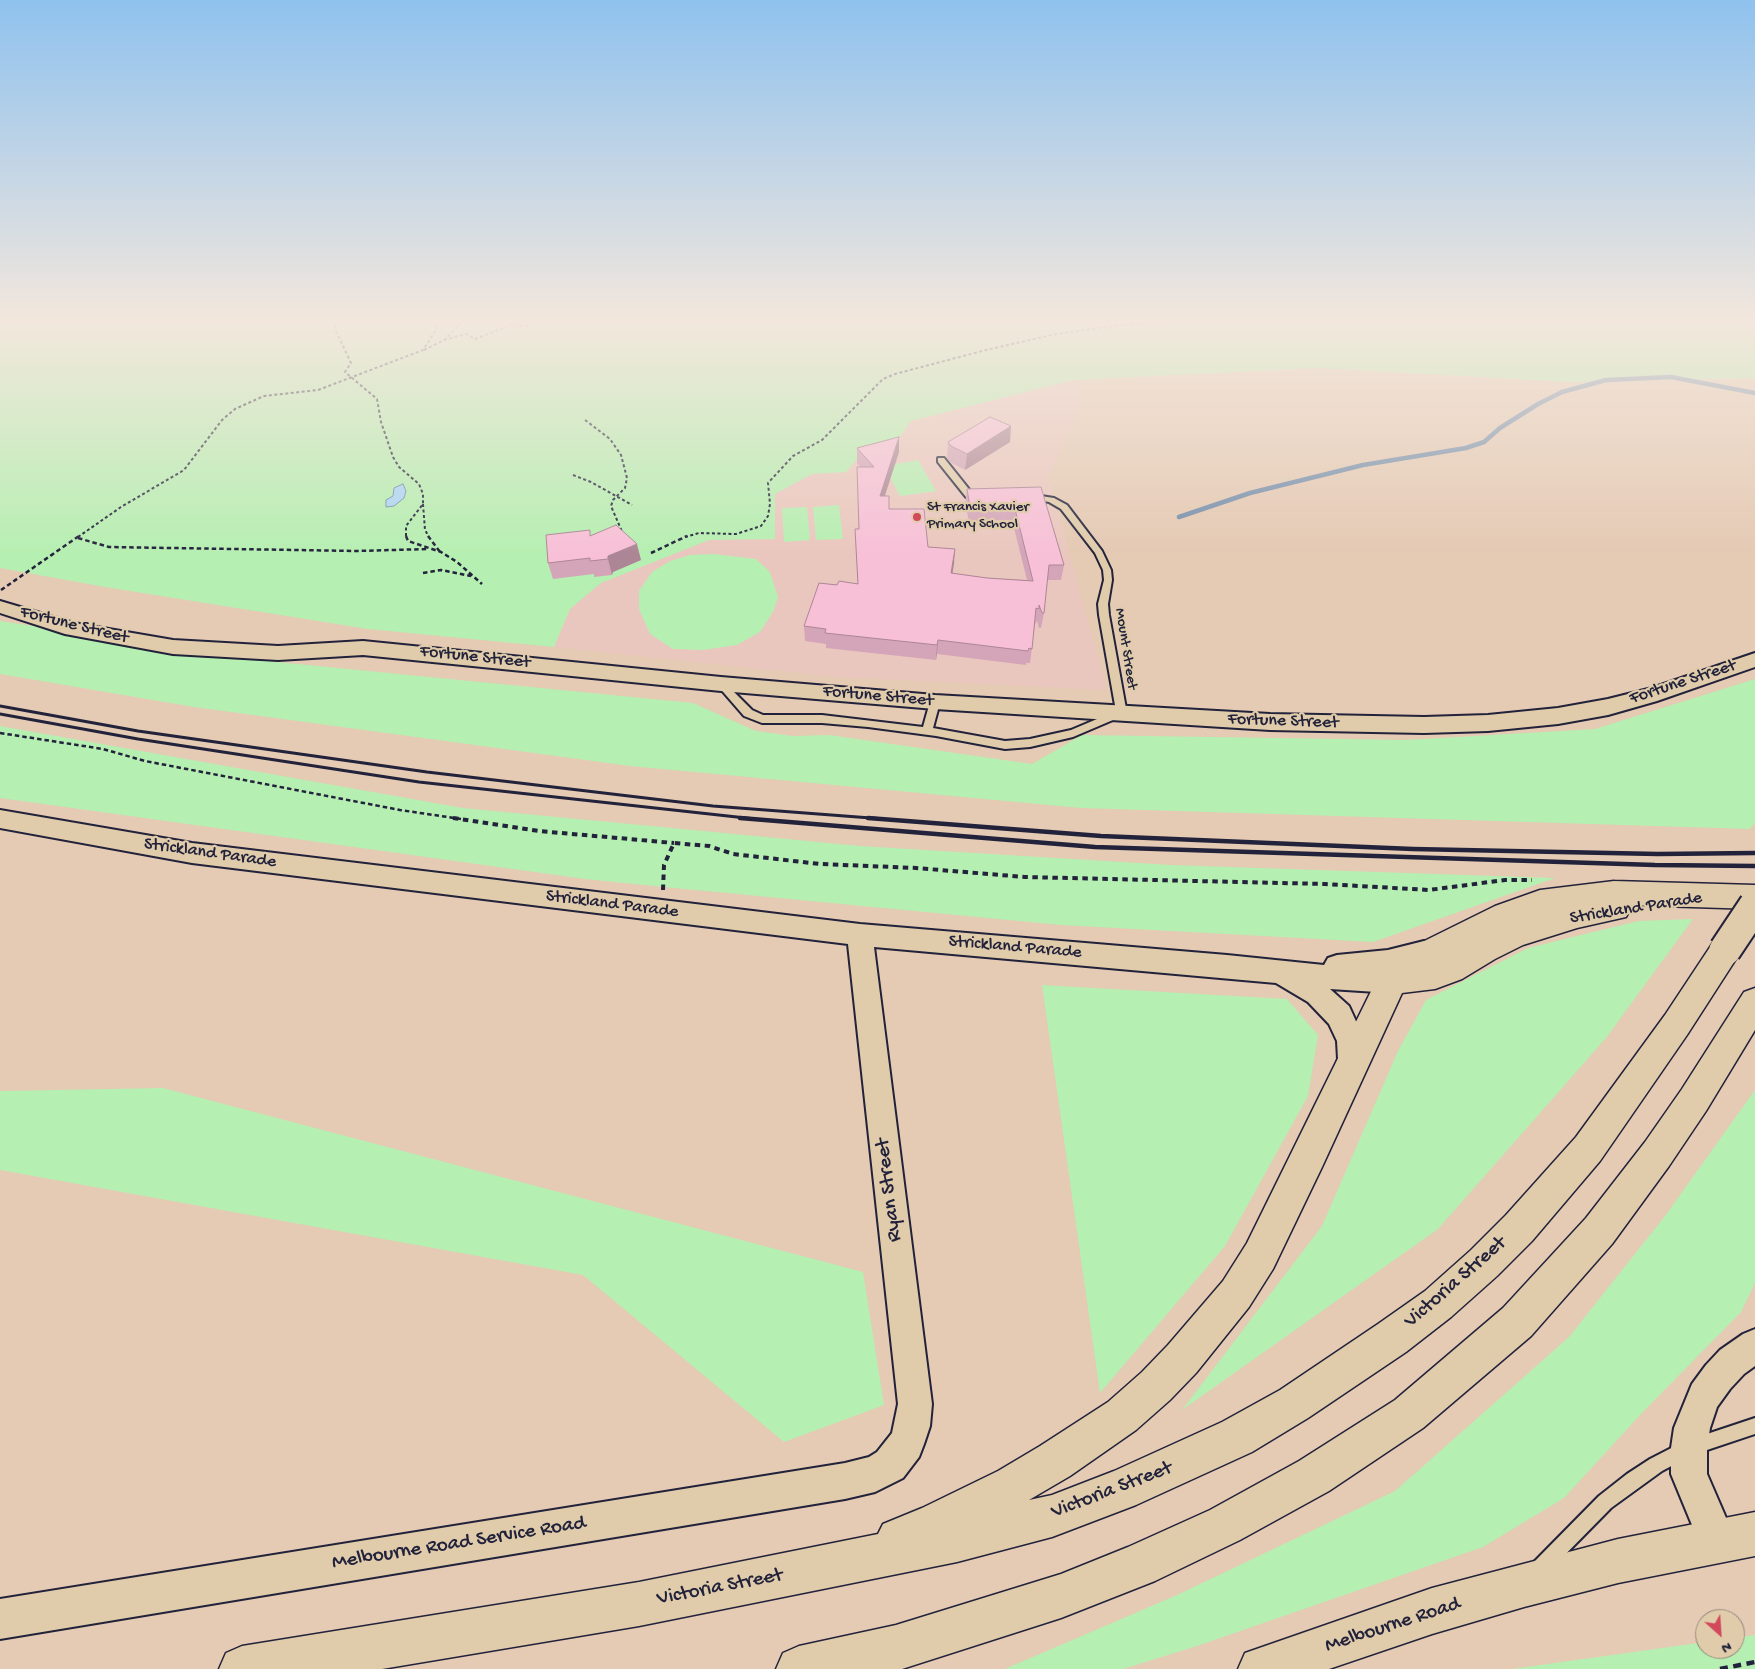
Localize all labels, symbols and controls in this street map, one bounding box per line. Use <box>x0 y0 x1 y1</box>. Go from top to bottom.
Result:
place label: St Francis Xavier Primary School <box>927 499 1029 534</box>
marker: St Francis Xavier Primary School <box>911 511 923 523</box>
street label: Fortune Street <box>18 602 130 650</box>
street label: Mount Street <box>1110 607 1140 691</box>
street label: Fortune Street <box>419 641 531 675</box>
street label: Fortune Street <box>1627 656 1739 710</box>
street label: Fortune Street <box>822 681 934 713</box>
street label: Fortune Street <box>1227 709 1339 735</box>
street label: Strickland Parade <box>142 834 278 874</box>
street label: Strickland Parade <box>544 886 680 924</box>
street label: Strickland Parade <box>1568 888 1704 930</box>
street label: Strickland Parade <box>948 931 1082 965</box>
street label: Ryan Street <box>871 1137 909 1243</box>
street label: Victoria Street <box>1400 1232 1512 1334</box>
street label: Victoria Street <box>1048 1456 1176 1526</box>
street label: Melbourne Road Service Road <box>330 1511 588 1577</box>
street label: Victoria Street <box>655 1563 785 1613</box>
street label: Melbourne Road <box>1322 1592 1464 1660</box>
north arrow <box>1695 1609 1745 1659</box>
text: N <box>1719 1637 1734 1657</box>

